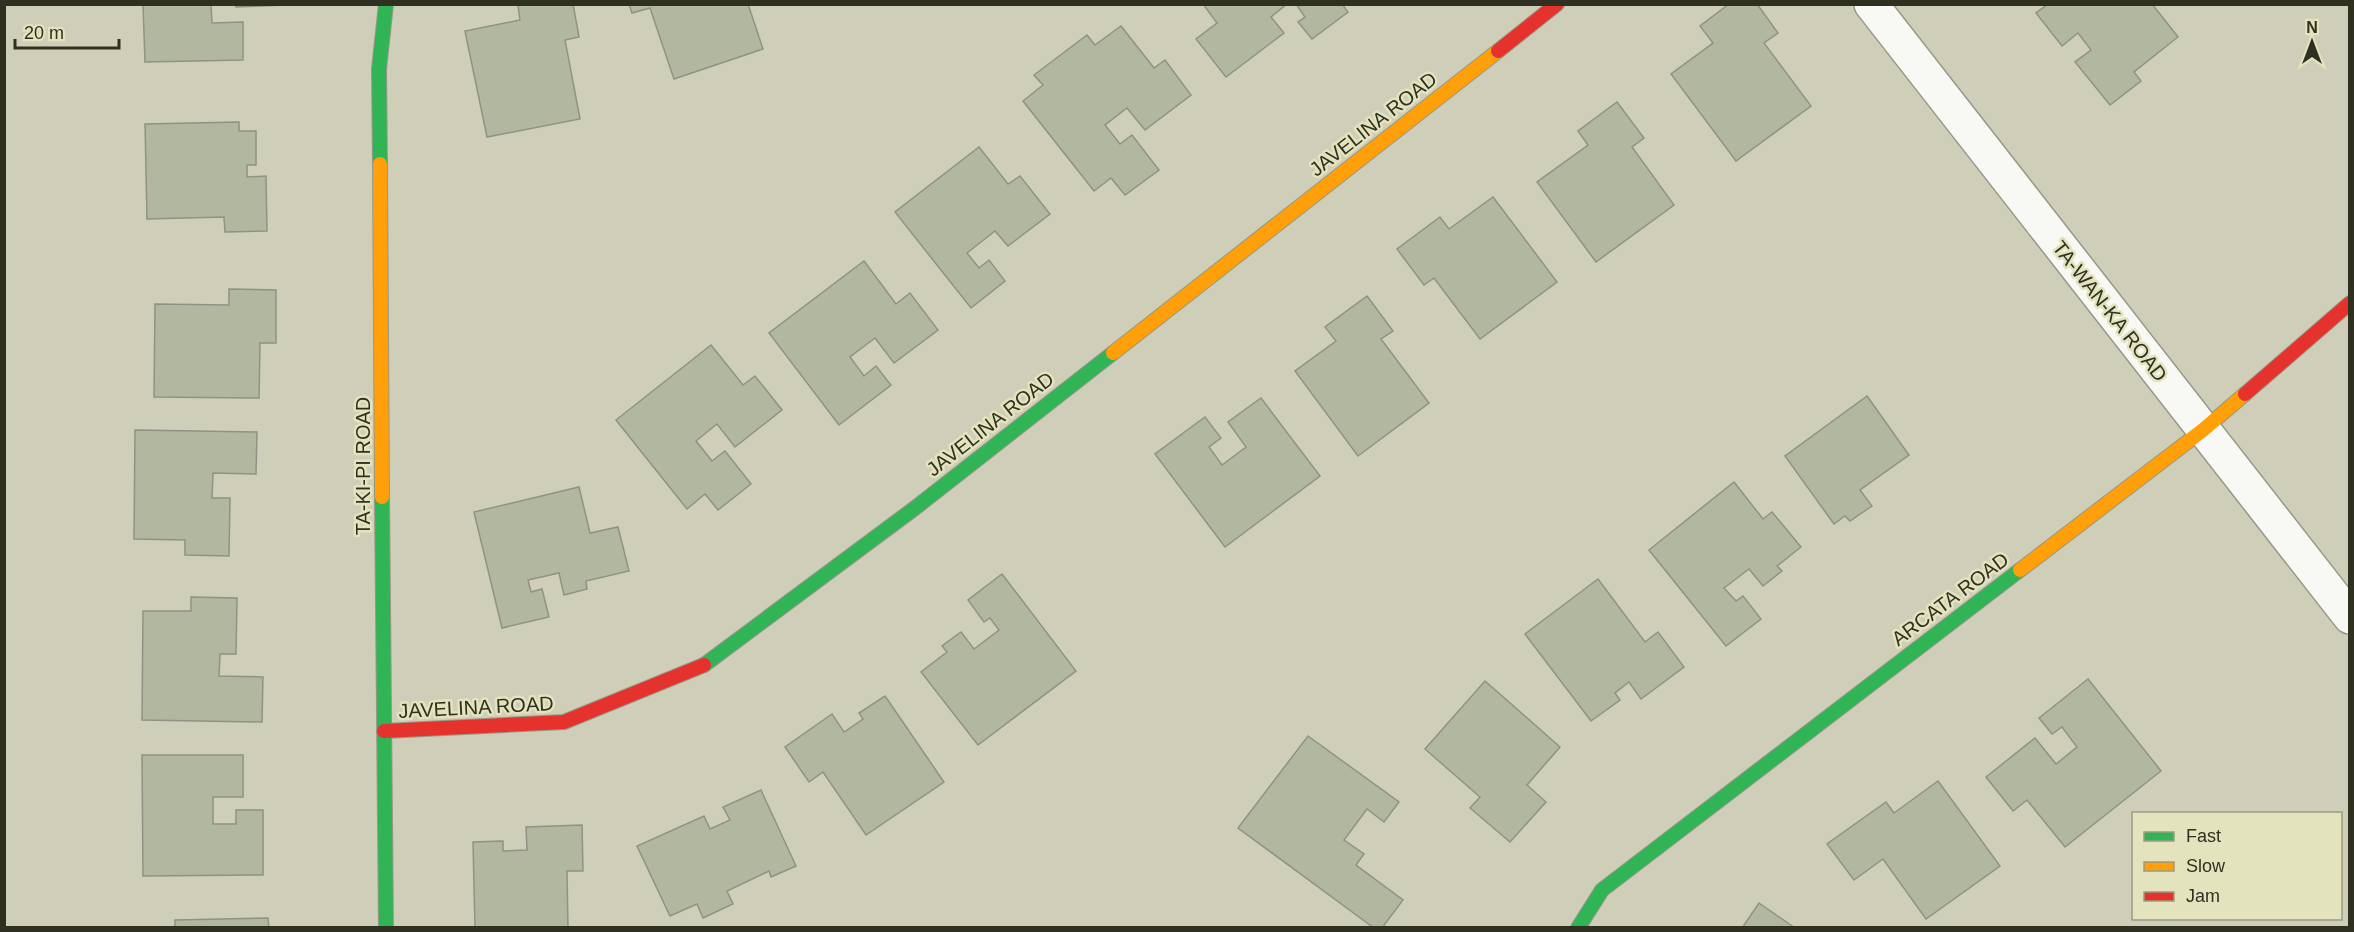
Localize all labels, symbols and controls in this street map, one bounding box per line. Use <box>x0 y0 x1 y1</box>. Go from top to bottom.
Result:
scale bar <box>15 12 118 50</box>
north arrow <box>2282 12 2342 72</box>
text: N <box>2306 19 2318 36</box>
text: 20 m <box>24 23 64 43</box>
street label: JAVELINA ROAD <box>1305 68 1441 180</box>
street label: TA-WAN-KA ROAD <box>2048 236 2172 386</box>
street label: JAVELINA ROAD <box>922 368 1058 480</box>
street label: TA-KI-PI ROAD <box>352 397 374 535</box>
street label: ARCATA ROAD <box>1887 548 2013 650</box>
street label: JAVELINA ROAD <box>398 692 554 722</box>
legend <box>2132 812 2342 920</box>
text: Fast <box>2186 826 2221 846</box>
text: Slow <box>2186 856 2226 876</box>
text: Jam <box>2186 886 2220 906</box>

